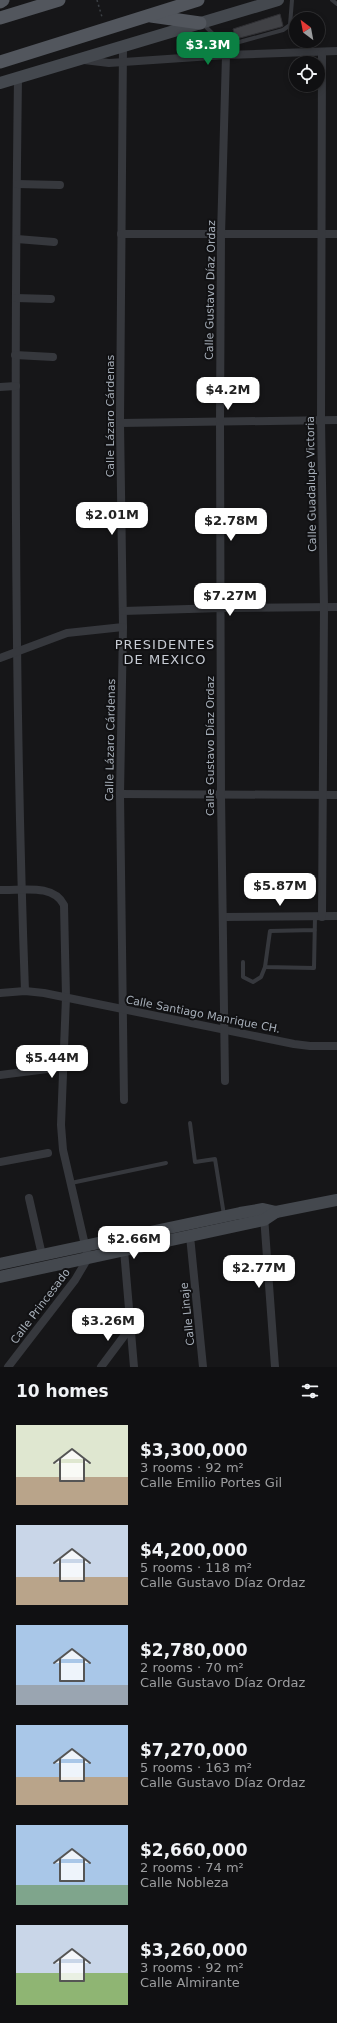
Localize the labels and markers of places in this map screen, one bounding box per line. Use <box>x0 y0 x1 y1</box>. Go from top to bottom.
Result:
pin: $3.3M <box>180 32 236 66</box>
pin: $4.2M <box>200 377 256 411</box>
pin: $2.01M <box>79 502 145 536</box>
pin: $2.78M <box>198 508 264 542</box>
pin: $7.27M <box>197 583 263 617</box>
pin: $5.87M <box>247 873 313 907</box>
pin: $5.44M <box>19 1045 85 1079</box>
pin: $2.66M <box>101 1226 167 1260</box>
pin: $2.77M <box>226 1255 292 1289</box>
pin: $3.26M <box>75 1308 141 1342</box>

